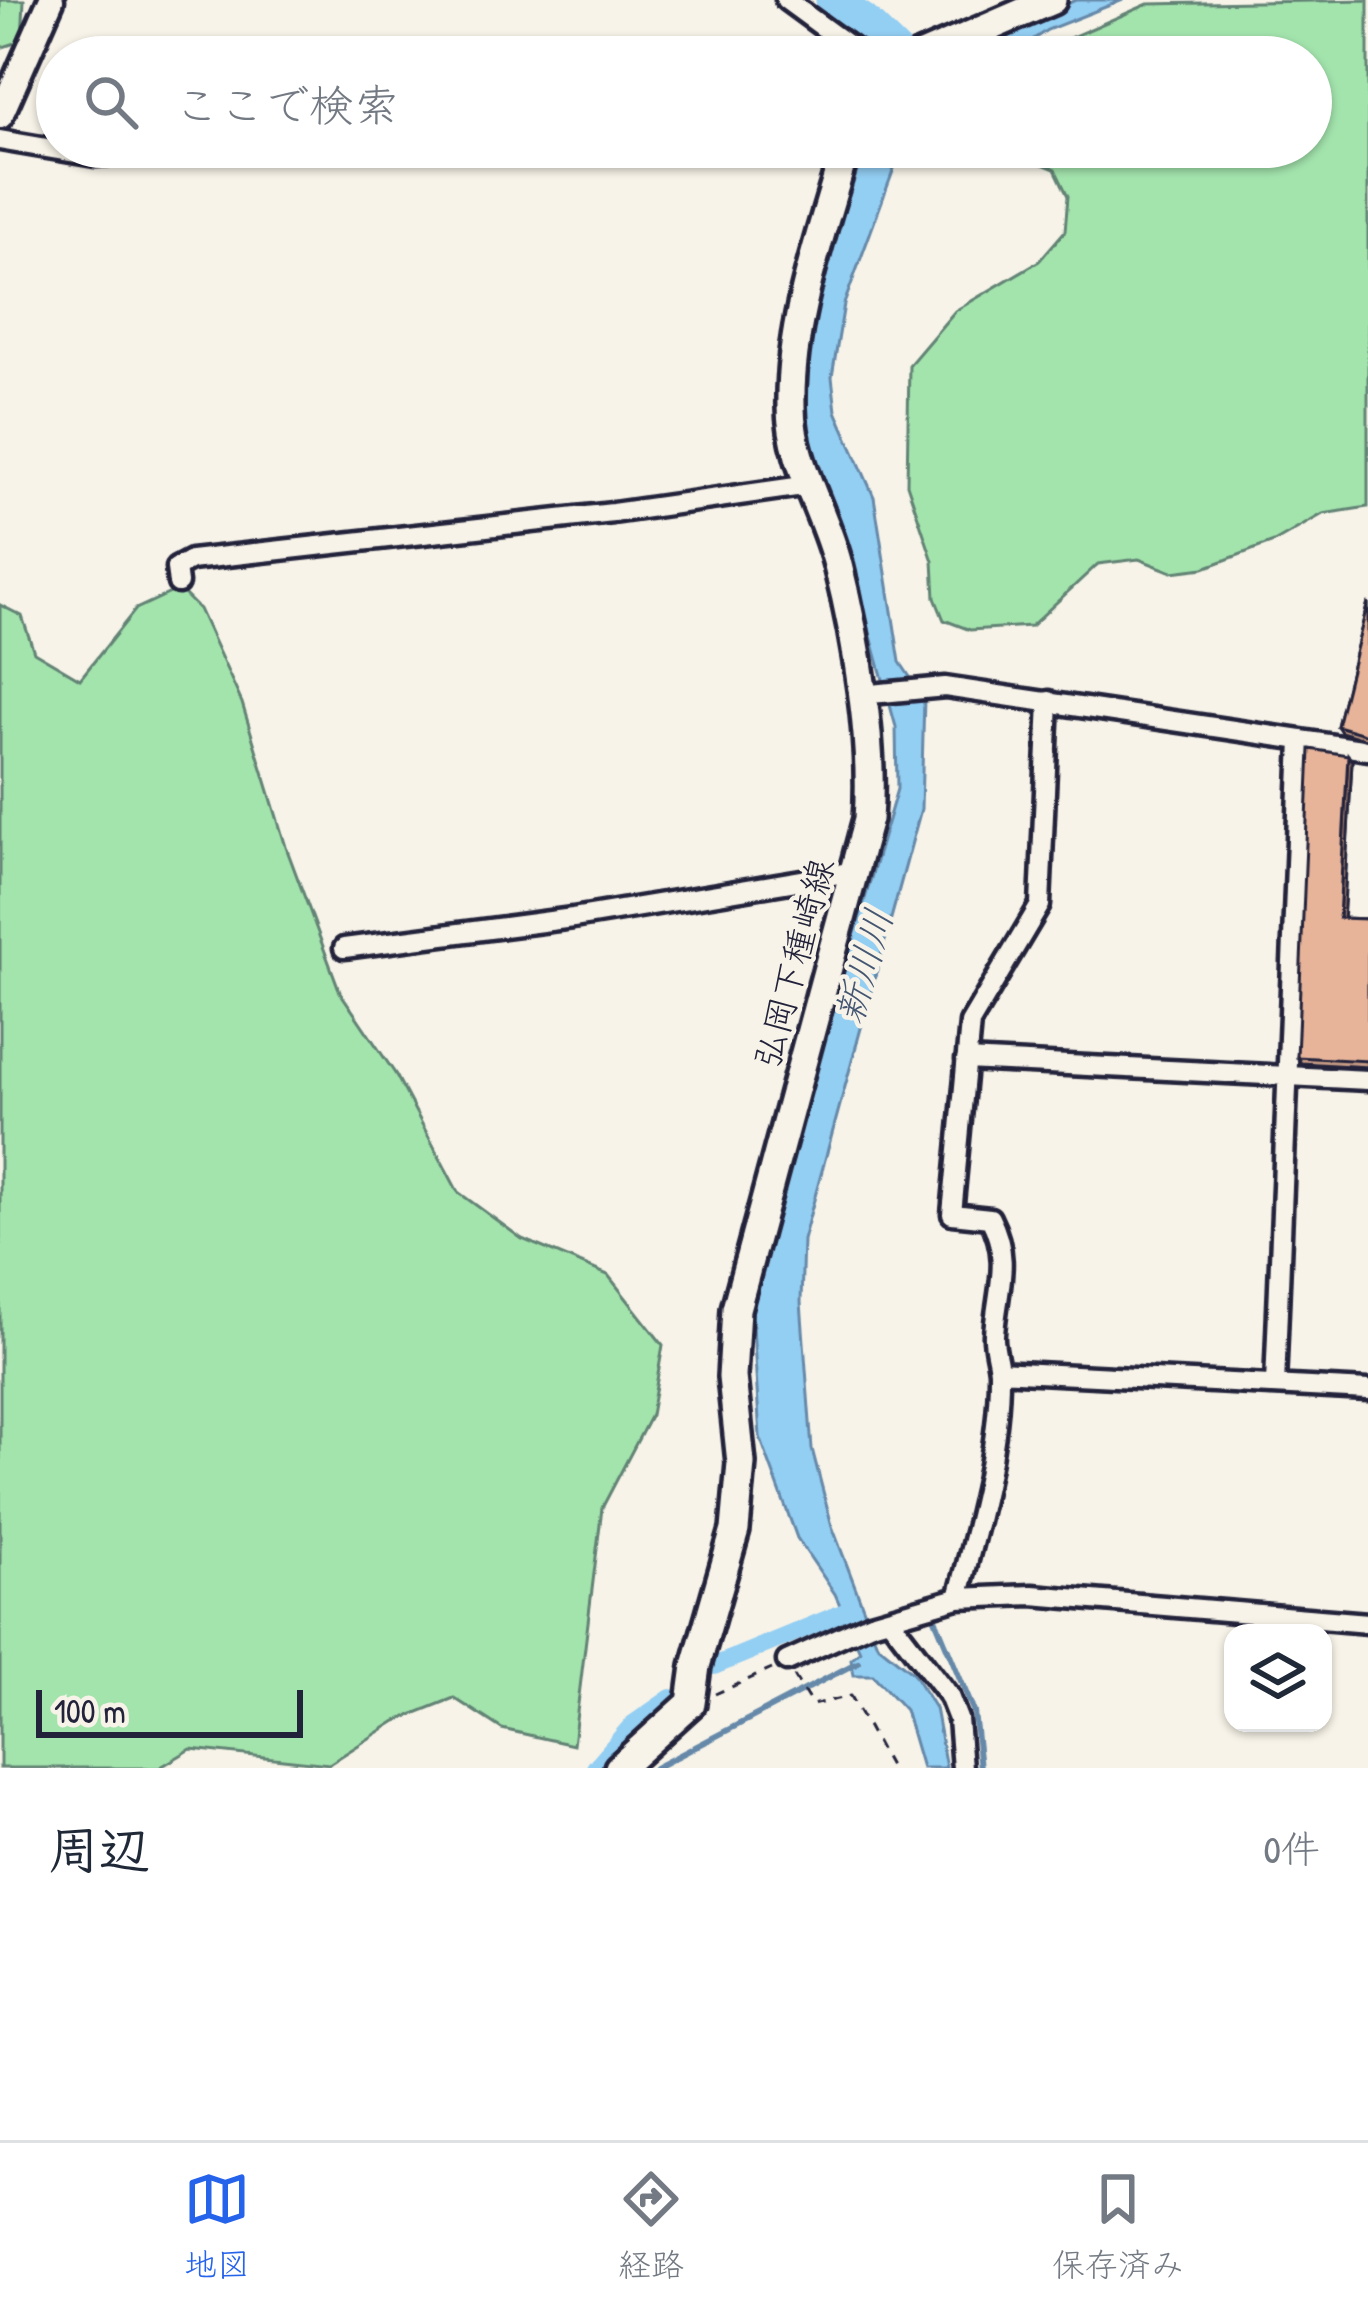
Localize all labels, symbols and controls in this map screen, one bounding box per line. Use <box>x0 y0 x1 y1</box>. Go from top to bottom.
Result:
search box <box>36 36 1332 168</box>
icon: search <box>78 69 144 135</box>
text: ここで検索 <box>174 74 399 135</box>
street label: 弘岡下種崎線 <box>741 852 845 1074</box>
water label: 新川川 <box>821 902 905 1030</box>
map controls <box>1224 1624 1332 1732</box>
button: layers <box>1224 1624 1332 1732</box>
scale bar <box>36 1684 303 1737</box>
text: 100 m <box>54 1689 126 1733</box>
text: 周辺 <box>48 1815 150 1884</box>
text: 0件 <box>1264 1822 1320 1875</box>
tab: 地図 <box>184 2166 250 2286</box>
tab: 経路 <box>618 2166 684 2286</box>
tab: 保存済み <box>1052 2166 1184 2286</box>

